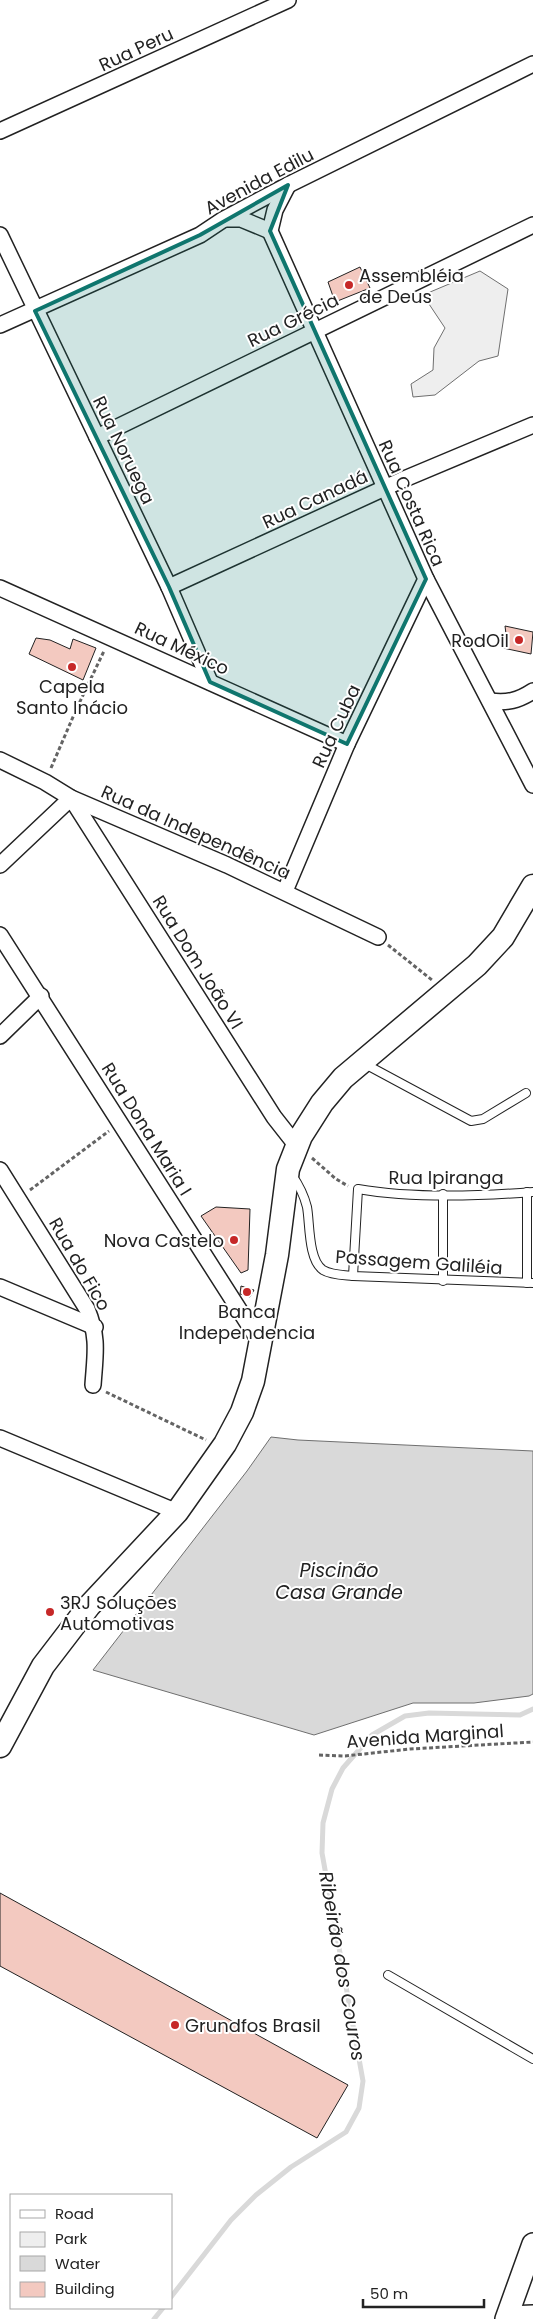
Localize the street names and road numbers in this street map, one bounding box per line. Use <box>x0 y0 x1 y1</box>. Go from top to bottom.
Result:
street label: Rua Peru <box>95 21 177 77</box>
street label: Avenida Edilu <box>200 142 318 220</box>
street label: Rua Grécia <box>243 287 343 353</box>
street label: Rua Noruega <box>87 392 161 508</box>
street label: Rua Costa Rica <box>373 436 451 570</box>
street label: Rua Canadá <box>258 464 372 534</box>
street label: Rua México <box>131 615 233 681</box>
street label: Rua Cuba <box>306 680 366 772</box>
street label: Rua da Independência <box>97 779 295 885</box>
street label: Rua Dom João VI <box>147 890 249 1034</box>
street label: Rua Dona Maria I <box>96 1058 198 1200</box>
street label: Rua Ipiranga <box>388 1165 504 1190</box>
street label: Rua do Fico <box>43 1213 117 1315</box>
street label: Passagem Galiléia <box>335 1244 503 1280</box>
street label: Avenida Marginal <box>346 1718 504 1754</box>

